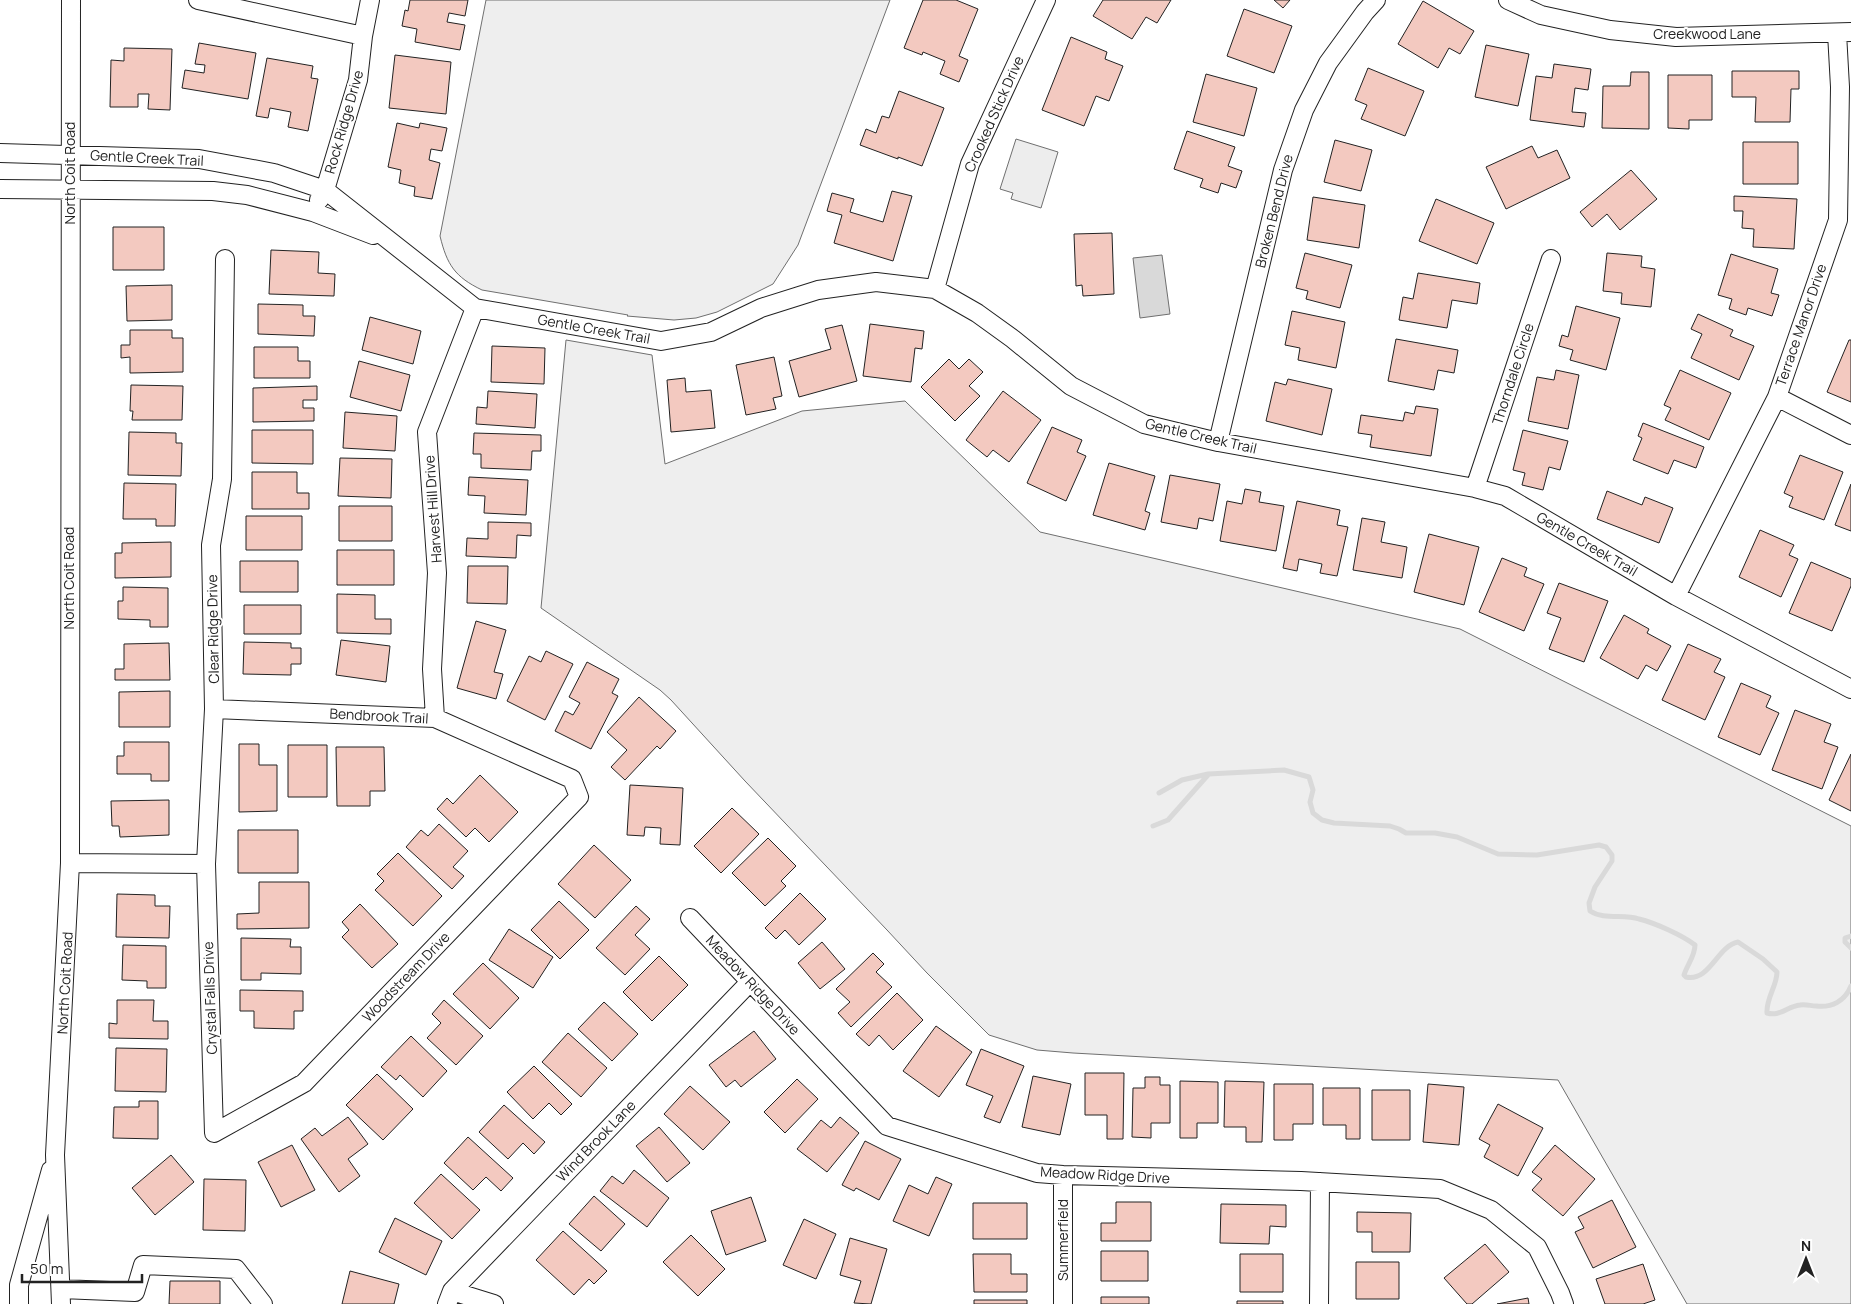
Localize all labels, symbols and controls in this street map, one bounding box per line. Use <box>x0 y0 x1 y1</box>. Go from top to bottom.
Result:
street label: Creekwood Lane <box>1653 24 1761 43</box>
street label: Crooked Stick Drive <box>959 53 1028 175</box>
street label: Rock Ridge Drive <box>320 68 367 176</box>
street label: North Coit Road <box>60 122 79 224</box>
street label: Gentle Creek Trail <box>90 145 204 170</box>
street label: Broken Bend Drive <box>1250 152 1297 270</box>
street label: Terrace Manor Drive <box>1771 261 1830 389</box>
street label: Gentle Creek Trail <box>536 309 652 348</box>
street label: Thorndale Circle <box>1487 321 1538 427</box>
street label: Gentle Creek Trail <box>1144 413 1259 458</box>
street label: Harvest Hill Drive <box>419 454 446 564</box>
street label: Gentle Creek Trail <box>1533 507 1641 580</box>
street label: North Coit Road <box>59 527 78 629</box>
street label: Clear Ridge Drive <box>202 574 223 684</box>
street label: Bendbrook Trail <box>329 703 429 728</box>
street label: Woodstream Drive <box>358 928 454 1026</box>
street label: North Coit Road <box>52 931 77 1035</box>
street label: Meadow Ridge Drive <box>702 931 805 1039</box>
street label: Crystal Falls Drive <box>198 941 221 1055</box>
street label: Wind Brook Lane <box>552 1096 640 1186</box>
street label: Meadow Ridge Drive <box>1040 1162 1170 1187</box>
street label: Summerfield <box>1053 1199 1072 1281</box>
north arrow <box>1781 1234 1831 1284</box>
text: N <box>1801 1236 1811 1255</box>
scale bar <box>22 1252 142 1284</box>
text: 50 m <box>30 1258 64 1279</box>

